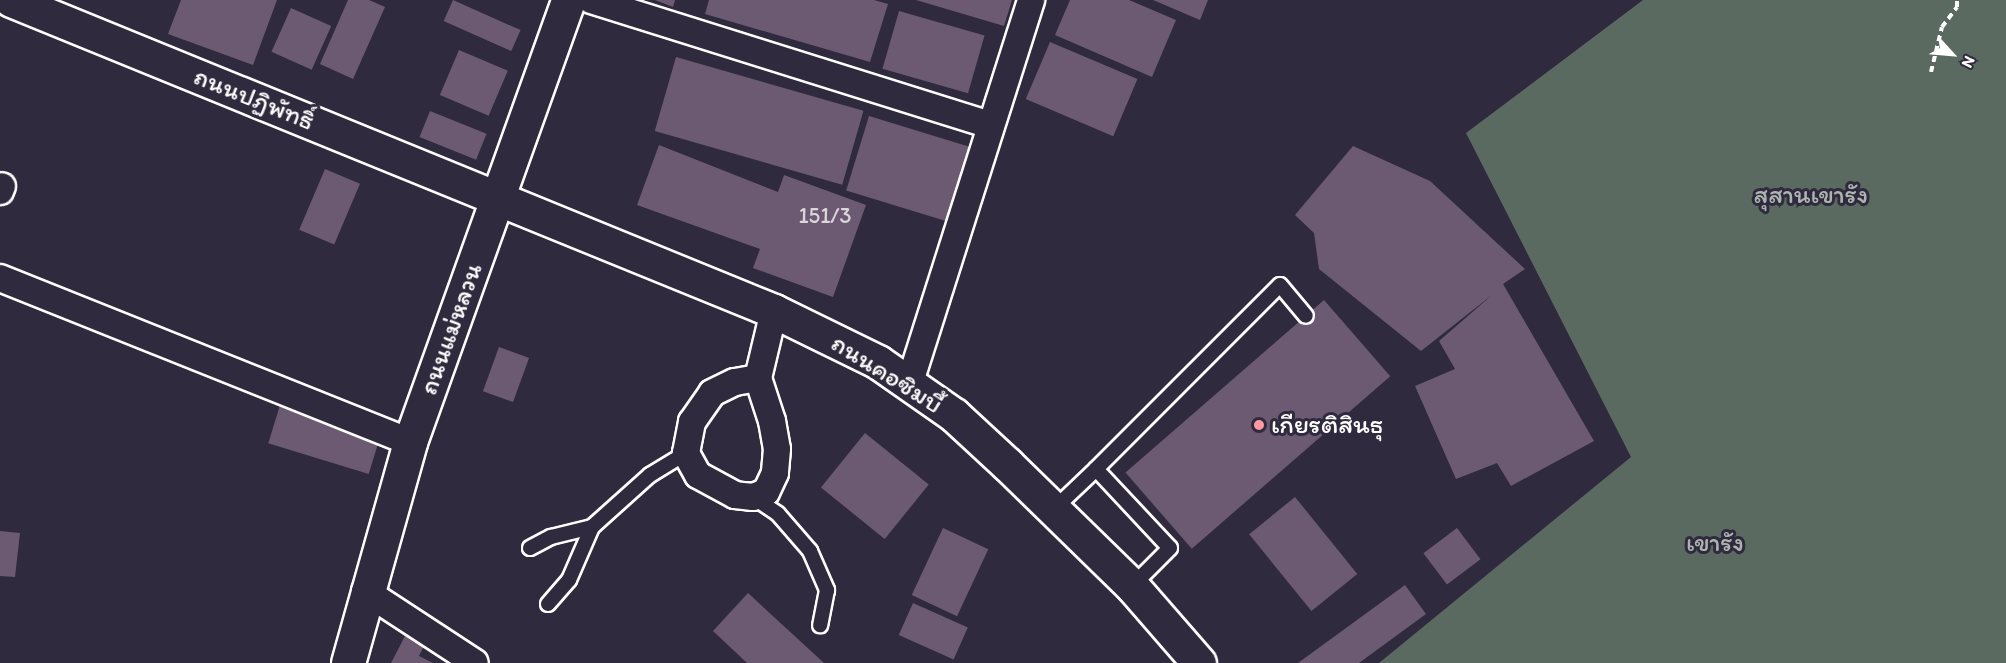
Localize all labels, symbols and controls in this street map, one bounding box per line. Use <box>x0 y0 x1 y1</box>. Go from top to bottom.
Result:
north arrow <box>1922 24 1982 84</box>
text: N <box>1958 53 1980 71</box>
street label: ถนนปฏิพัทธิ์ <box>189 61 319 137</box>
park label: สุสานเขารัง <box>1754 179 1868 211</box>
house number: 151/3 <box>798 203 852 229</box>
street label: ถนนแม่หลวน <box>413 259 489 399</box>
street label: ถนนคอซิมบี้ <box>825 327 949 421</box>
place label: เกียรติสินธุ <box>1271 409 1383 441</box>
marker: เกียรติสินธุ <box>1252 418 1266 432</box>
park label: เขารัง <box>1686 527 1744 559</box>

